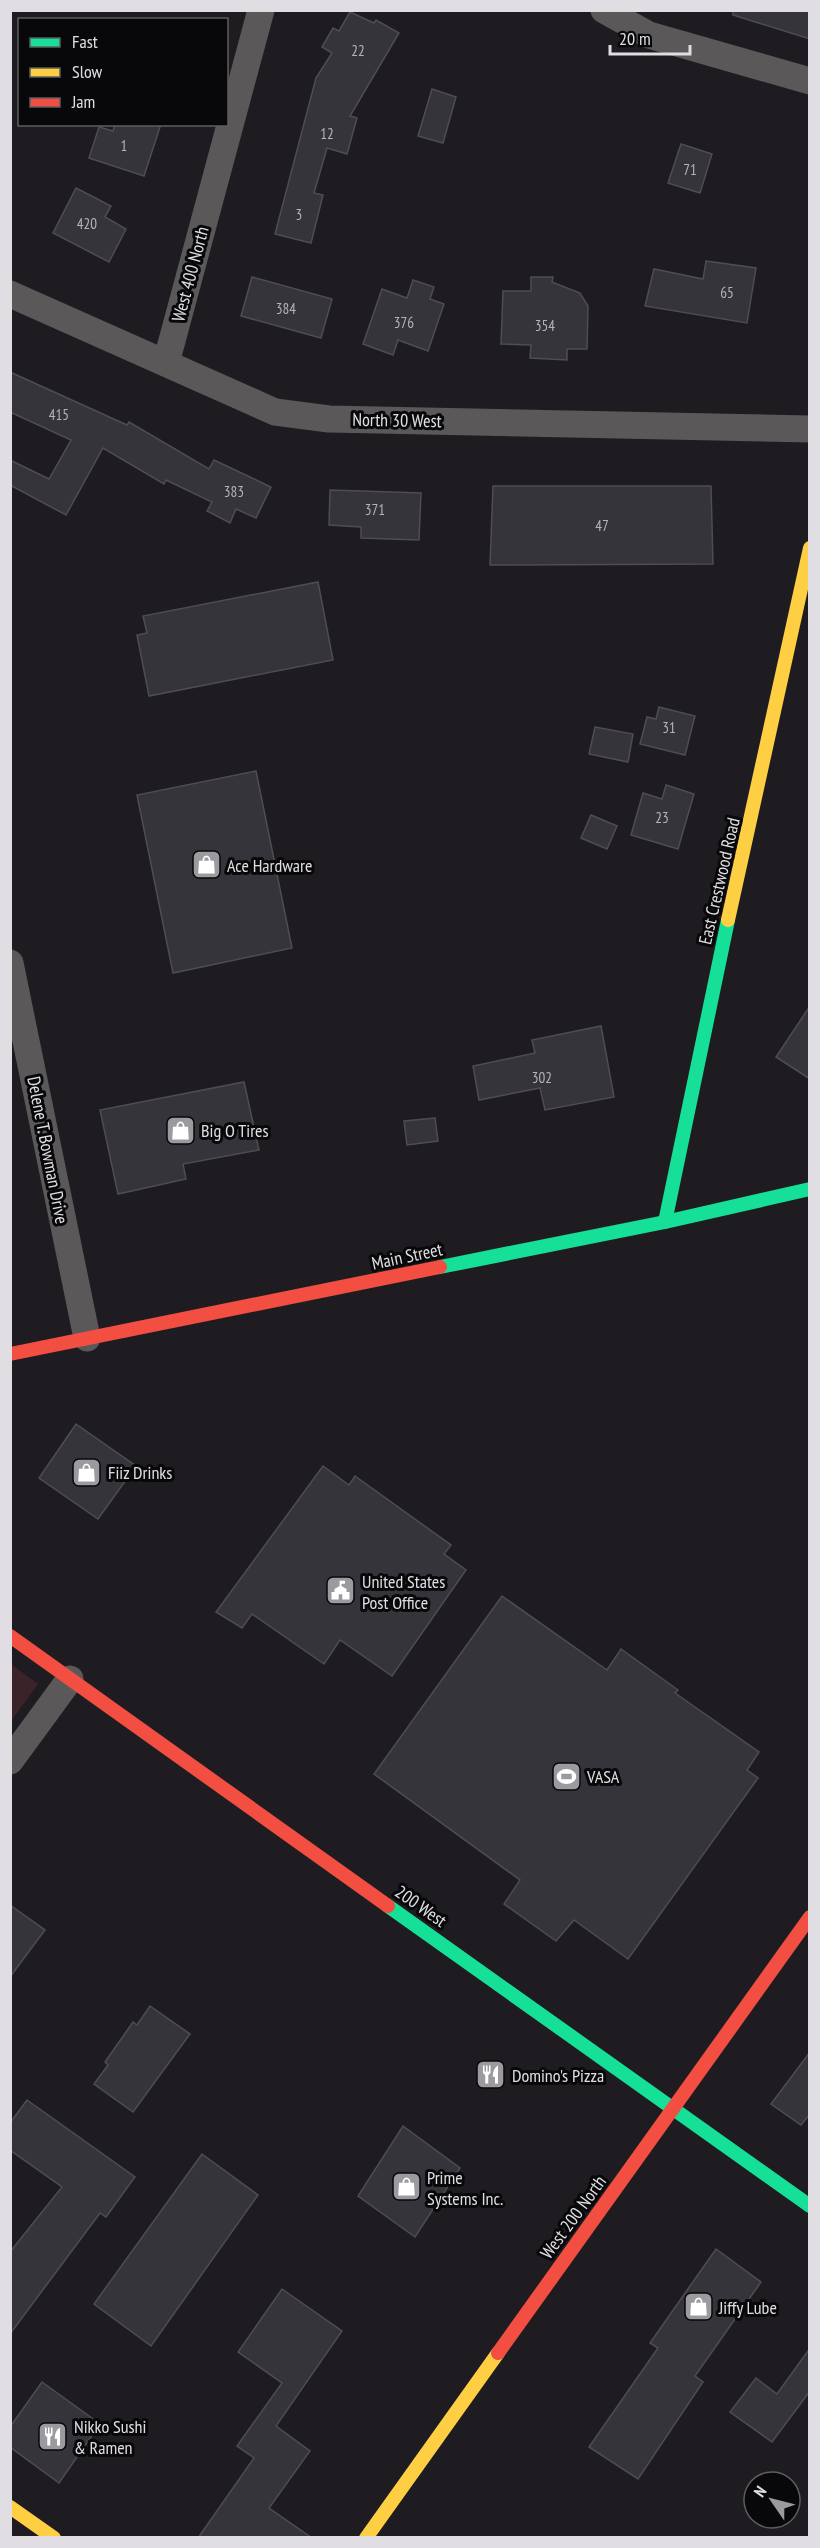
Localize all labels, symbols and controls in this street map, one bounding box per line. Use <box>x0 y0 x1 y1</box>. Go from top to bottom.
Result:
legend <box>18 18 228 126</box>
scale bar <box>610 18 690 56</box>
text: 20 m <box>619 27 651 50</box>
text: Fast <box>72 30 98 53</box>
house number: 22 <box>351 41 365 60</box>
text: Slow <box>72 60 103 83</box>
text: Jam <box>71 90 95 113</box>
house number: 12 <box>320 124 334 143</box>
house number: 1 <box>121 136 127 155</box>
house number: 71 <box>683 160 697 179</box>
house number: 3 <box>296 205 302 224</box>
house number: 420 <box>77 214 97 233</box>
street label: West 400 North <box>166 224 214 324</box>
house number: 65 <box>720 283 734 302</box>
house number: 384 <box>276 299 296 318</box>
house number: 376 <box>394 313 414 332</box>
house number: 354 <box>535 316 555 335</box>
house number: 415 <box>49 405 69 424</box>
street label: North 30 West <box>352 408 442 432</box>
house number: 383 <box>224 482 244 501</box>
house number: 371 <box>365 500 385 519</box>
house number: 47 <box>595 516 609 535</box>
house number: 31 <box>662 718 676 737</box>
house number: 23 <box>655 808 669 827</box>
street label: East Crestwood Road <box>693 815 745 947</box>
shop icon: Ace Hardware <box>190 849 222 881</box>
place label: Ace Hardware <box>227 854 312 877</box>
house number: 302 <box>532 1068 552 1087</box>
street label: Delene T. Bowman Drive <box>22 1074 74 1226</box>
shop icon: Big O Tires <box>164 1114 196 1146</box>
place label: Big O Tires <box>201 1119 269 1142</box>
street label: Main Street <box>370 1237 444 1275</box>
shop icon: Fiiz Drinks <box>71 1456 103 1488</box>
place label: Fiiz Drinks <box>108 1461 172 1484</box>
place label: United States Post Office <box>362 1570 445 1614</box>
public building icon: United States Post Office <box>325 1575 357 1607</box>
sports icon: VASA <box>550 1760 582 1792</box>
place label: VASA <box>586 1765 620 1788</box>
street label: 200 West <box>391 1880 451 1932</box>
restaurant icon: Domino's Pizza <box>475 2059 507 2091</box>
place label: Domino's Pizza <box>512 2064 604 2087</box>
place label: Prime Systems Inc. <box>427 2166 503 2210</box>
shop icon: Prime Systems Inc. <box>390 2171 422 2203</box>
street label: West 200 North <box>535 2171 611 2263</box>
shop icon: Jiffy Lube <box>682 2291 714 2323</box>
place label: Jiffy Lube <box>718 2296 777 2319</box>
place label: Nikko Sushi & Ramen <box>74 2415 146 2459</box>
restaurant icon: Nikko Sushi & Ramen <box>37 2420 69 2452</box>
north arrow <box>742 2470 802 2530</box>
text: N <box>749 2482 770 2501</box>

